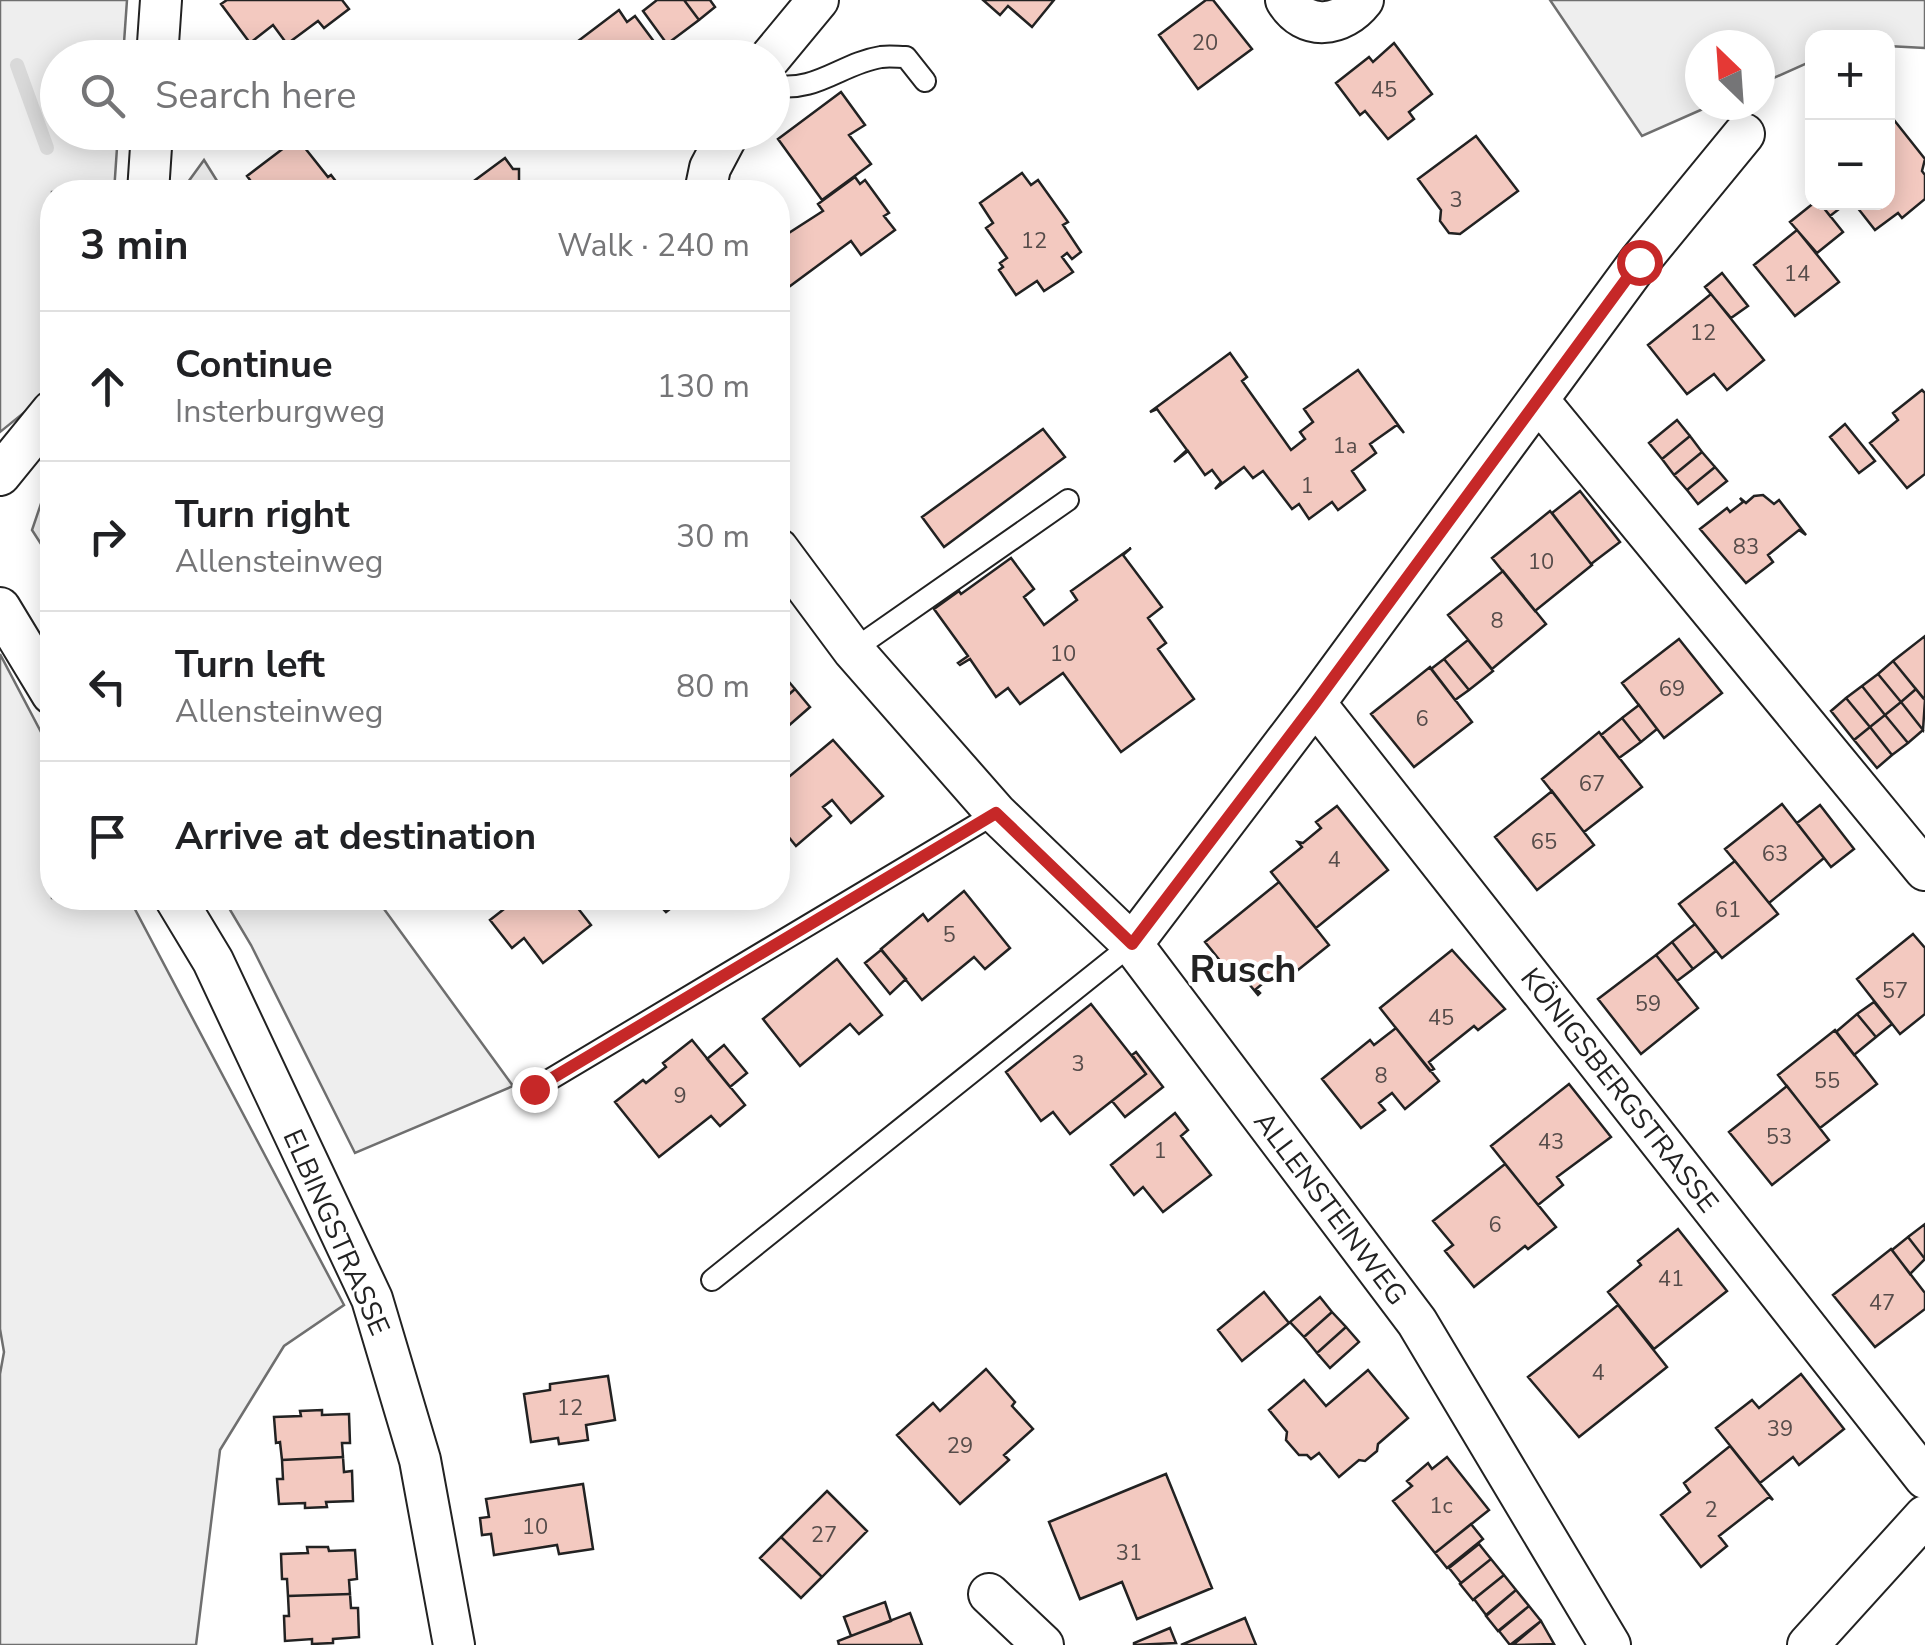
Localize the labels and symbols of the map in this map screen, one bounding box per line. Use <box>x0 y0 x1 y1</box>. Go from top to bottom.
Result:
house number: 20 <box>1192 28 1218 58</box>
north arrow <box>1685 30 1775 120</box>
house number: 45 <box>1371 75 1397 105</box>
house number: 3 <box>1449 185 1463 215</box>
house number: 12 <box>1021 226 1047 256</box>
route start <box>1617 240 1663 286</box>
house number: 14 <box>1784 259 1810 289</box>
house number: 12 <box>1690 318 1716 348</box>
house number: 1a <box>1333 431 1357 461</box>
house number: 1 <box>1300 471 1314 501</box>
house number: 83 <box>1733 532 1759 562</box>
house number: 10 <box>1528 547 1554 577</box>
house number: 8 <box>1490 606 1504 636</box>
house number: 10 <box>1050 639 1076 669</box>
house number: 69 <box>1659 674 1685 704</box>
house number: 6 <box>1415 704 1429 734</box>
house number: 67 <box>1579 769 1605 799</box>
house number: 65 <box>1531 827 1557 857</box>
house number: 63 <box>1762 839 1788 869</box>
house number: 4 <box>1327 845 1341 875</box>
house number: 61 <box>1715 895 1741 925</box>
house number: 5 <box>942 920 956 950</box>
district label: Rusch <box>1190 944 1296 995</box>
street label: KÖNIGSBERGSTRASSE <box>1512 960 1727 1221</box>
house number: 57 <box>1882 976 1908 1006</box>
house number: 59 <box>1635 989 1661 1019</box>
house number: 45 <box>1428 1003 1454 1033</box>
house number: 3 <box>1071 1049 1085 1079</box>
house number: 8 <box>1374 1061 1388 1091</box>
house number: 55 <box>1814 1066 1840 1096</box>
route end <box>512 1067 558 1113</box>
house number: 9 <box>673 1081 687 1111</box>
street label: ALLENSTEINWEG <box>1245 1104 1416 1313</box>
house number: 53 <box>1766 1122 1792 1152</box>
street label: ELBINGSTRASSE <box>274 1123 399 1341</box>
house number: 43 <box>1538 1127 1564 1157</box>
house number: 1 <box>1153 1136 1167 1166</box>
house number: 6 <box>1488 1210 1502 1240</box>
house number: 41 <box>1658 1264 1684 1294</box>
house number: 47 <box>1869 1288 1895 1318</box>
house number: 4 <box>1591 1358 1605 1388</box>
house number: 12 <box>557 1393 583 1423</box>
house number: 39 <box>1767 1414 1793 1444</box>
house number: 29 <box>947 1431 973 1461</box>
house number: 1c <box>1429 1491 1453 1521</box>
house number: 2 <box>1704 1495 1718 1525</box>
house number: 10 <box>522 1512 548 1542</box>
house number: 27 <box>811 1520 837 1550</box>
house number: 31 <box>1116 1538 1142 1568</box>

